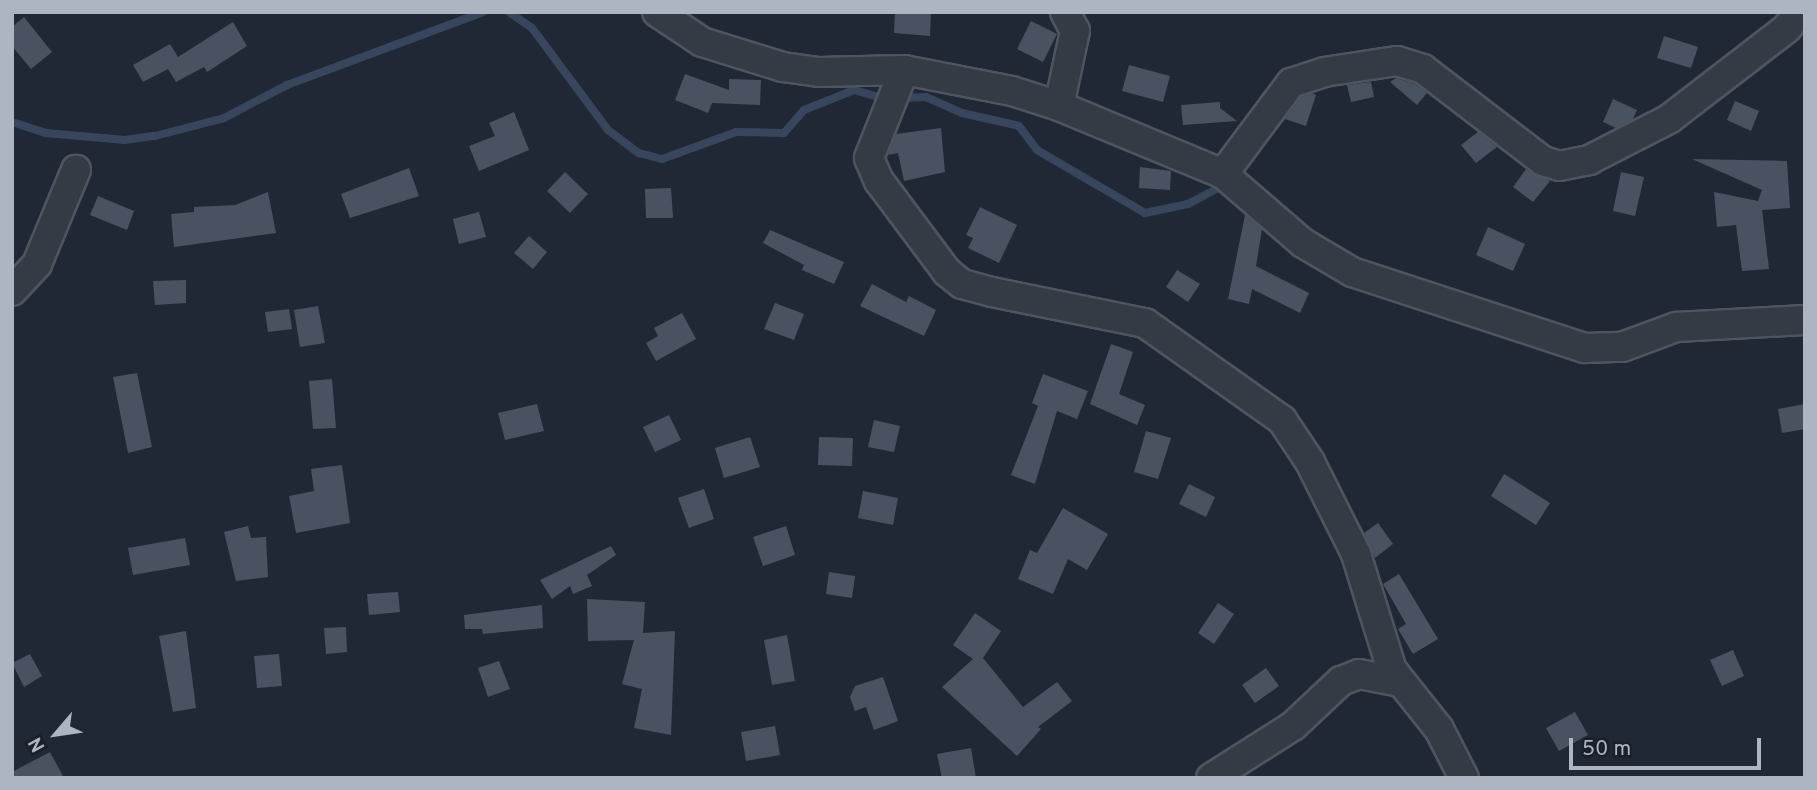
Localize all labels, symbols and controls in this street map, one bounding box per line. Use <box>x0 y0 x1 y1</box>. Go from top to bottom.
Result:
north arrow <box>21 699 91 769</box>
scale bar <box>1572 724 1764 768</box>
text: N <box>24 732 51 756</box>
text: 50 m <box>1582 736 1631 763</box>

